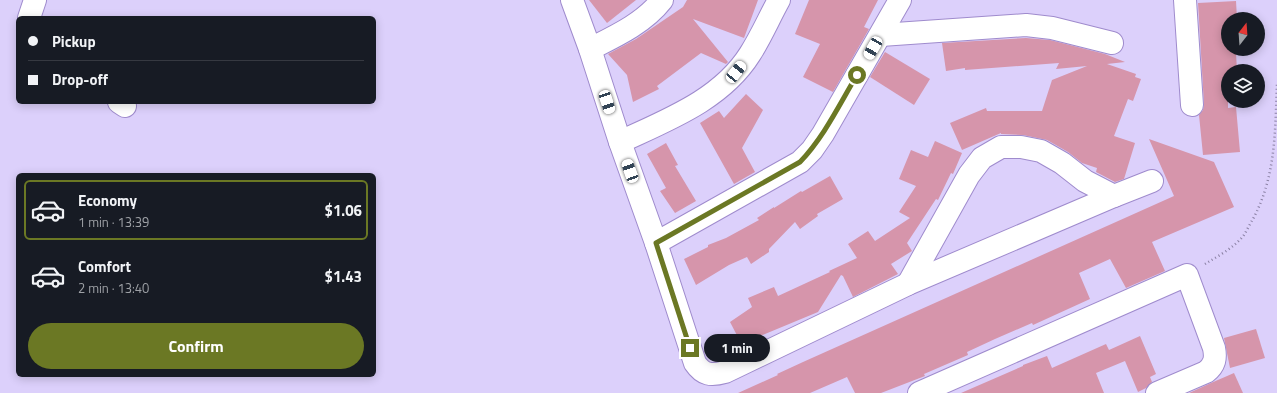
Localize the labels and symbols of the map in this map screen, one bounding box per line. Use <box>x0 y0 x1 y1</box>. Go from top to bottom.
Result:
north arrow <box>1221 12 1265 56</box>
car <box>862 35 884 61</box>
car <box>724 59 748 85</box>
route start <box>848 66 866 84</box>
car <box>598 89 616 115</box>
car <box>620 158 640 184</box>
callout: 1 min <box>704 334 770 362</box>
route end <box>681 339 699 357</box>

